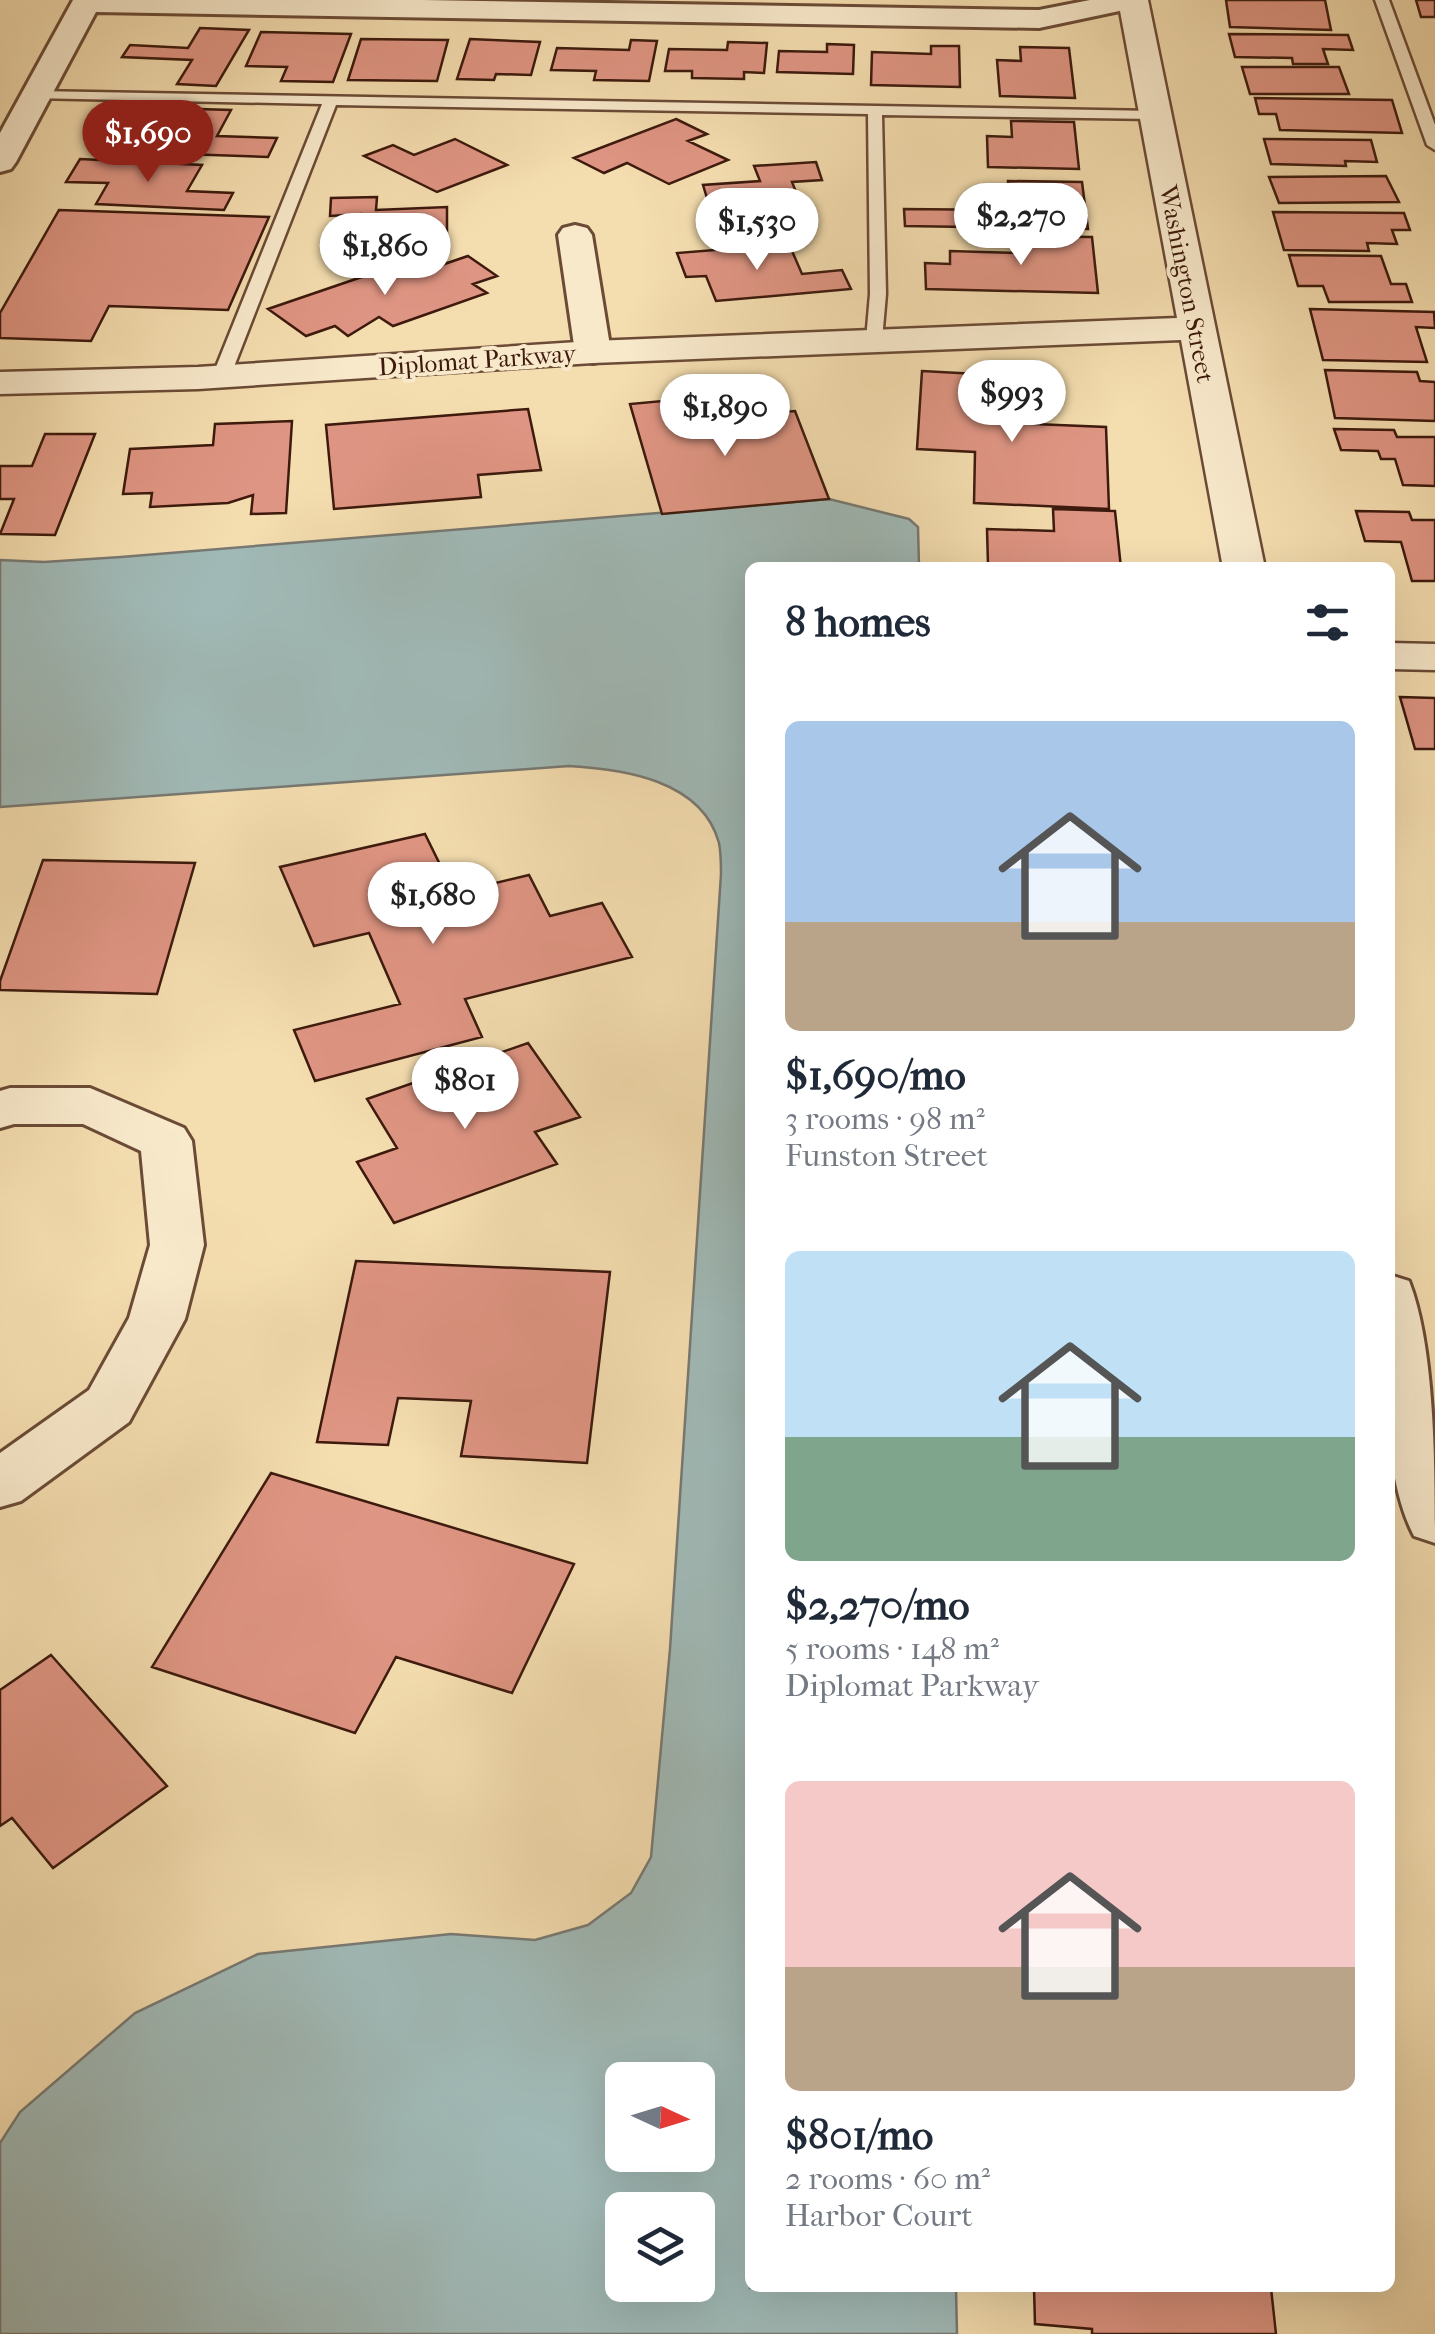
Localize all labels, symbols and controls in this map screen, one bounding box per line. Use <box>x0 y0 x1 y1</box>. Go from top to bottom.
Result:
pin: $1,690 <box>67 100 229 185</box>
text: $1,690 <box>104 114 192 151</box>
street label: Washington Street <box>1153 182 1220 385</box>
pin: $2,270 <box>940 183 1102 268</box>
pin: $1,530 <box>676 188 838 273</box>
text: $2,270 <box>976 197 1066 234</box>
text: $1,530 <box>718 202 796 239</box>
pin: $1,860 <box>304 213 466 298</box>
text: $1,860 <box>342 227 428 264</box>
street label: Diplomat Parkway <box>377 339 578 381</box>
pin: $993 <box>953 360 1071 445</box>
pin: $1,890 <box>644 374 806 459</box>
text: $993 <box>980 374 1044 411</box>
text: $1,890 <box>682 388 768 425</box>
icon: filters <box>1300 595 1355 650</box>
text: 8 homes <box>785 598 931 647</box>
icon: home <box>980 786 1160 966</box>
pin: $1,680 <box>352 862 514 947</box>
text: $1,680 <box>390 876 476 913</box>
pin: $801 <box>406 1047 524 1132</box>
text: $1,690/mo <box>785 1051 966 1100</box>
text: $801 <box>434 1061 496 1098</box>
text: 3 rooms · 98 m² <box>785 1100 985 1137</box>
text: Funston Street <box>785 1137 988 1174</box>
icon: home <box>980 1316 1160 1496</box>
text: $2,270/mo <box>785 1581 970 1630</box>
text: 5 rooms · 148 m² <box>785 1630 999 1667</box>
text: Diplomat Parkway <box>785 1667 1039 1704</box>
icon: home <box>980 1846 1160 2026</box>
north arrow <box>605 2062 715 2172</box>
map controls <box>605 2062 715 2302</box>
text: $801/mo <box>785 2111 933 2160</box>
text: 2 rooms · 60 m² <box>785 2160 990 2197</box>
button: layers <box>605 2192 715 2302</box>
text: Harbor Court <box>785 2197 973 2234</box>

